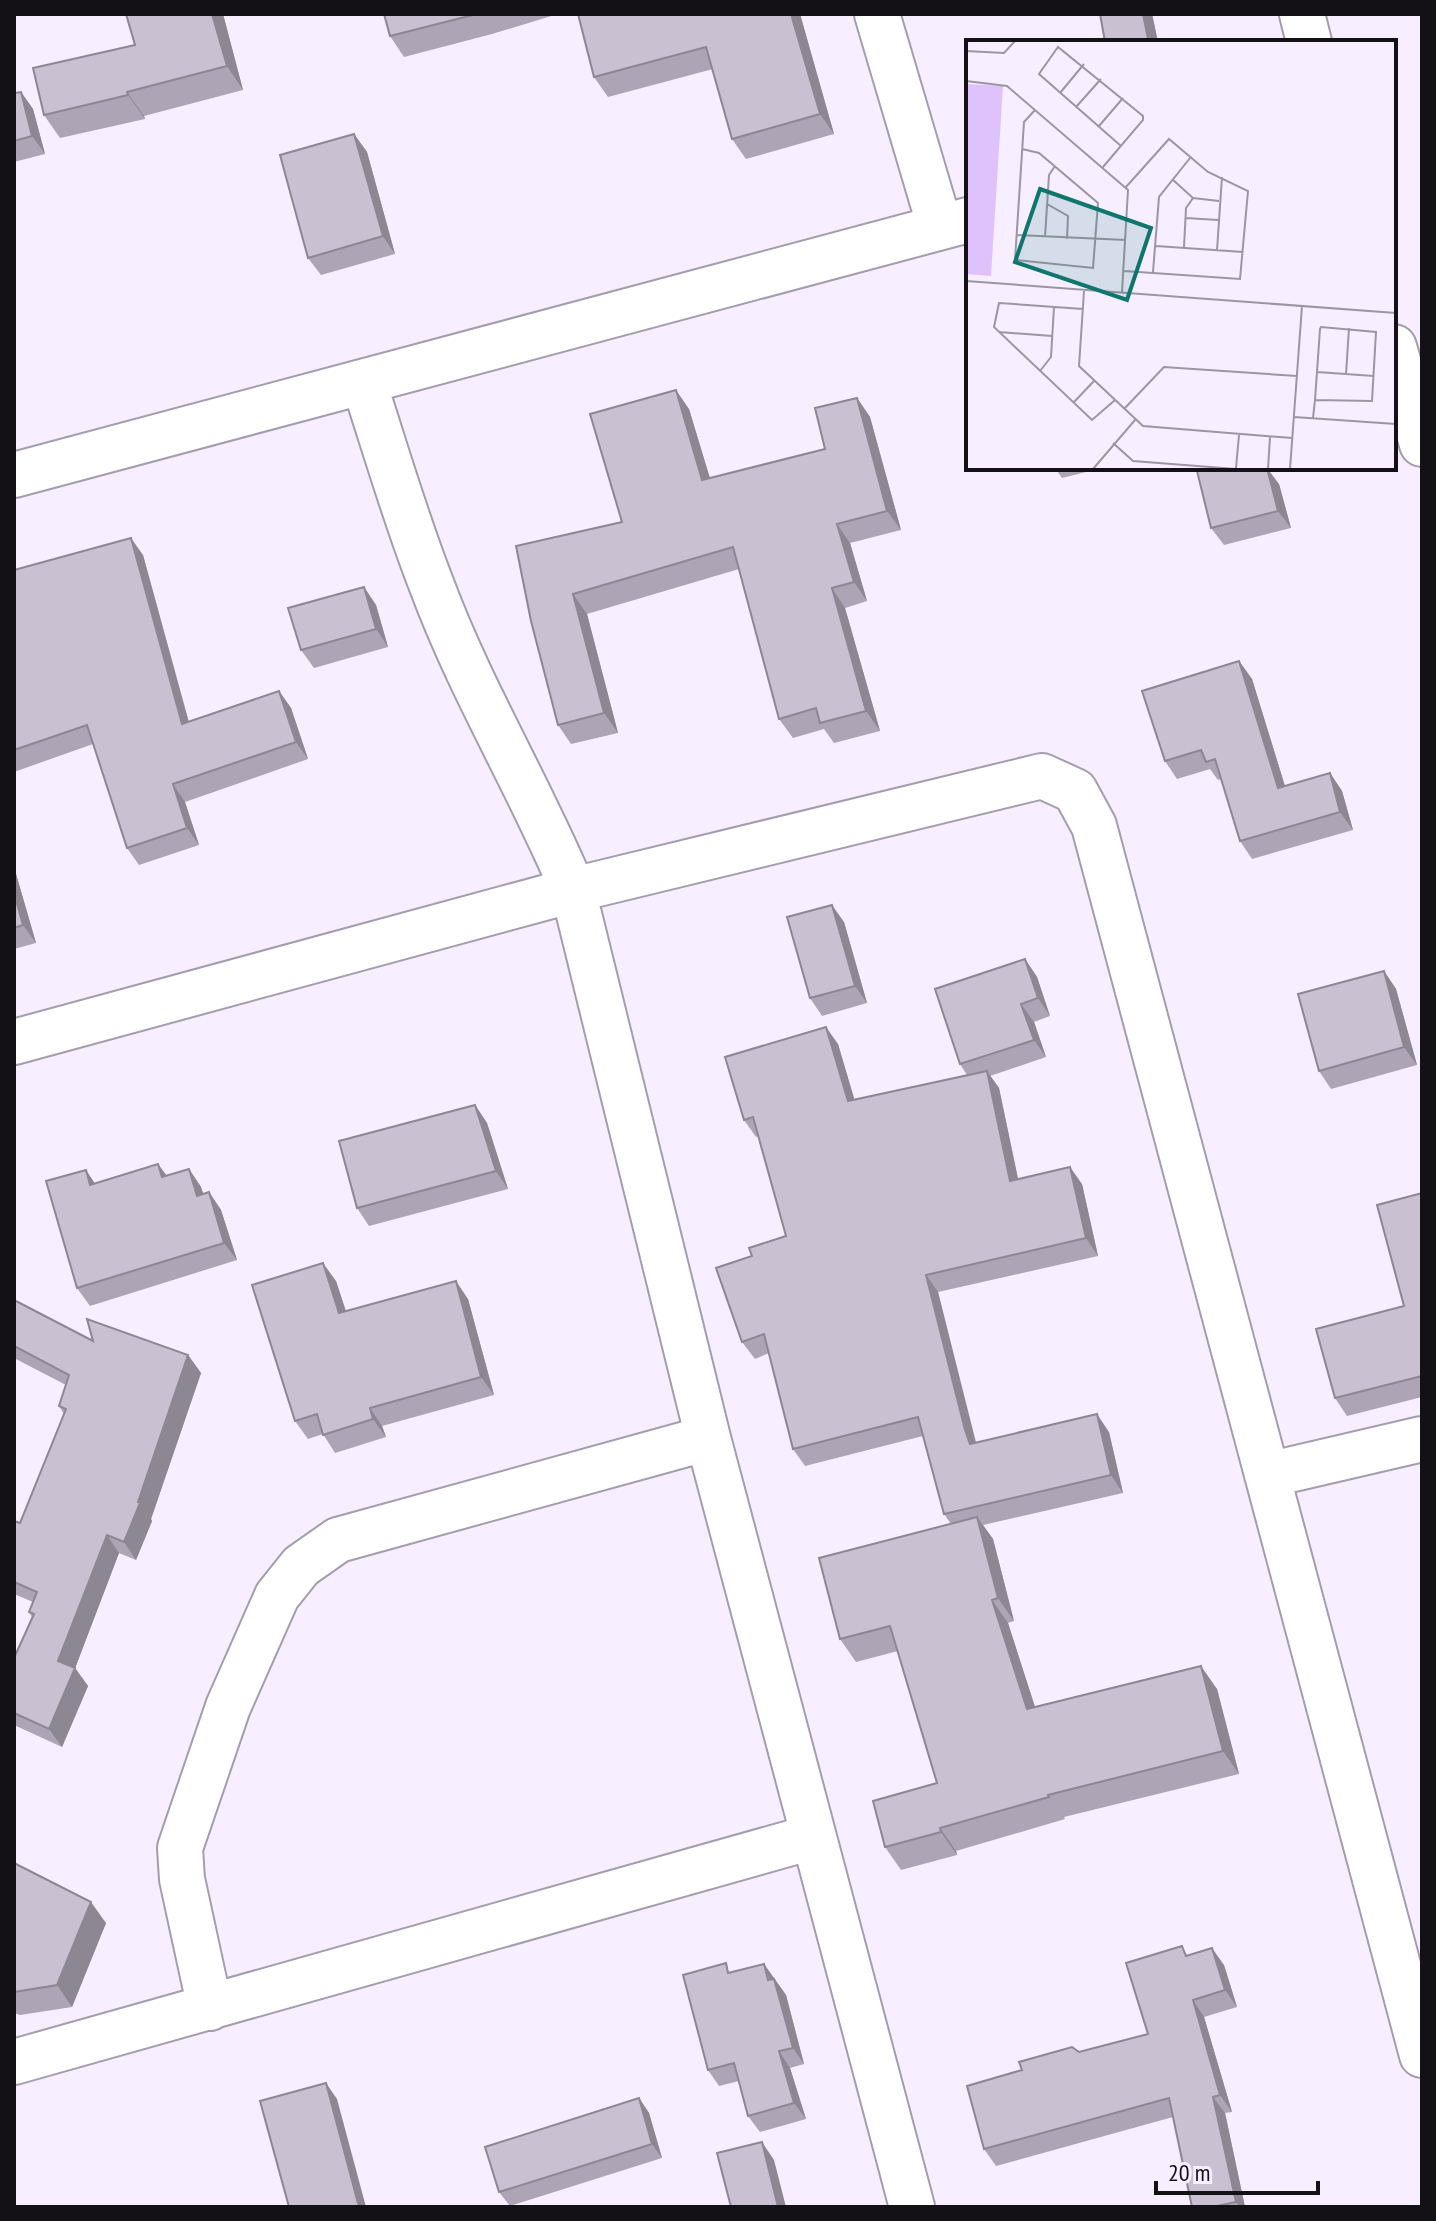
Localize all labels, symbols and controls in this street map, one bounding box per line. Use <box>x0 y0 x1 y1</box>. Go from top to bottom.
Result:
inset map <box>966 40 1396 470</box>
scale bar <box>1156 2145 1318 2195</box>
text: 20 m <box>1168 2157 1210 2188</box>

